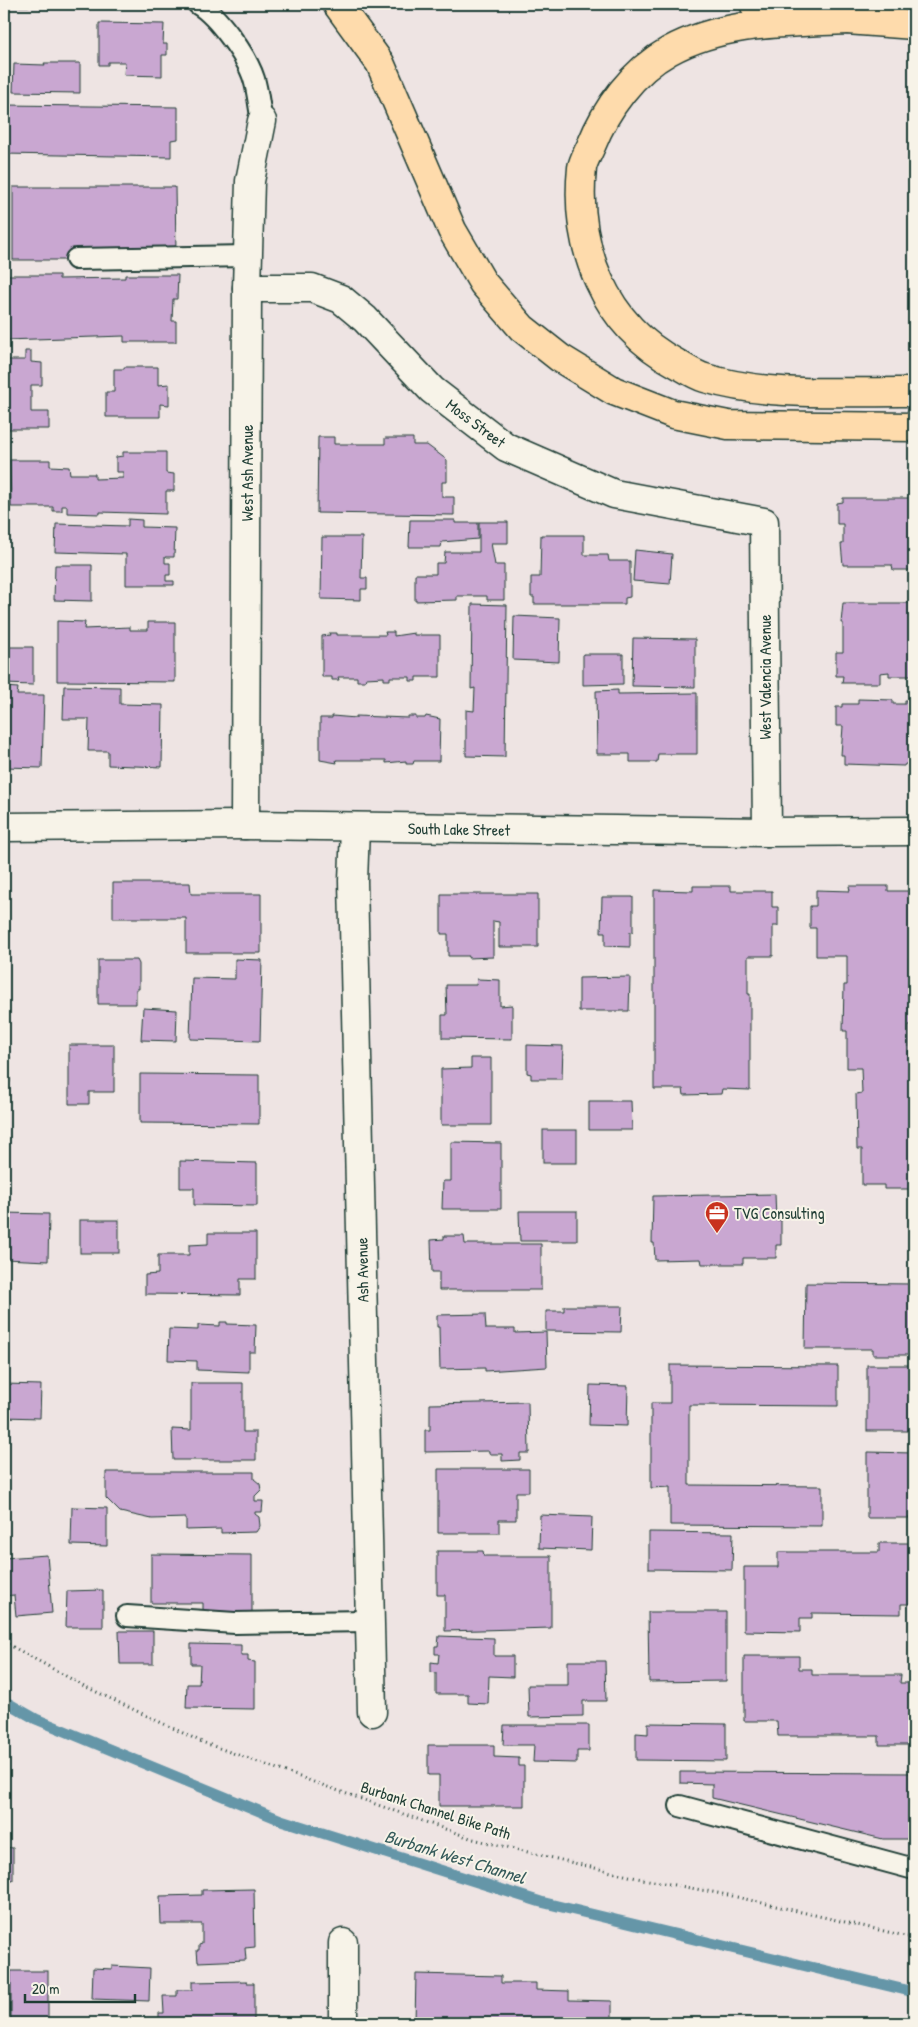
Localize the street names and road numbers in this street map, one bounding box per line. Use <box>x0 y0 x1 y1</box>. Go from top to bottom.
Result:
street label: Moss Street <box>442 393 511 453</box>
street label: West Ash Avenue <box>236 424 258 521</box>
street label: West Valencia Avenue <box>754 614 776 740</box>
street label: South Lake Street <box>408 817 511 841</box>
street label: Ash Avenue <box>350 1237 374 1303</box>
street label: Burbank Channel Bike Path <box>358 1775 514 1845</box>

